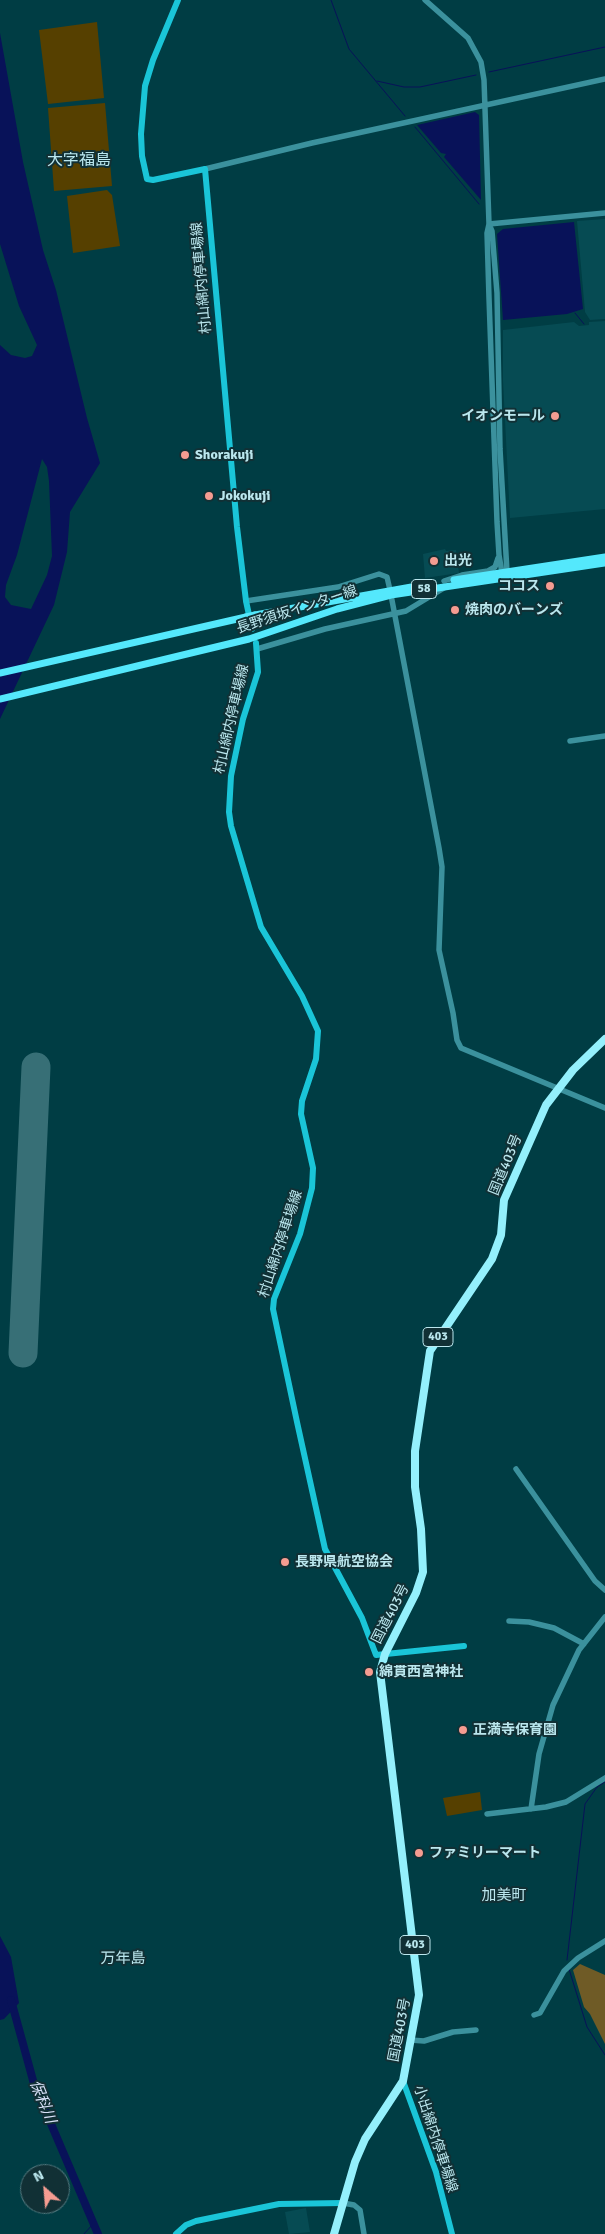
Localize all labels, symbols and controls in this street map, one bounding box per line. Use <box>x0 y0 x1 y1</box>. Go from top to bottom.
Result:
district label: 大字福島 <box>47 151 111 171</box>
street label: 村山綿内停車場線 <box>189 221 215 335</box>
place label: イオンモール <box>461 408 545 424</box>
marker: イオンモール <box>549 410 561 422</box>
place label: Shorakuji <box>195 447 254 463</box>
marker: Shorakuji <box>179 449 191 461</box>
place label: Jokokuji <box>219 488 271 504</box>
marker: Jokokuji <box>203 490 215 502</box>
place label: 出光 <box>444 553 472 569</box>
marker: 出光 <box>428 555 440 567</box>
place label: ココス <box>498 578 540 594</box>
road number: 58 <box>412 580 436 598</box>
marker: ココス <box>544 580 556 592</box>
street label: 長野須坂インター線 <box>234 583 360 637</box>
place label: 焼肉のバーンズ <box>465 602 563 618</box>
marker: 焼肉のバーンズ <box>449 604 461 616</box>
street label: 村山綿内停車場線 <box>211 663 253 775</box>
street label: 国道403号 <box>486 1132 526 1198</box>
street label: 村山綿内停車場線 <box>256 1188 306 1300</box>
road number: 403 <box>423 1328 453 1346</box>
place label: 長野県航空協会 <box>295 1554 393 1570</box>
marker: 長野県航空協会 <box>279 1556 291 1568</box>
street label: 国道403号 <box>369 1581 413 1647</box>
place label: 綿貫西宮神社 <box>379 1664 463 1680</box>
marker: 綿貫西宮神社 <box>363 1666 375 1678</box>
place label: 正満寺保育園 <box>473 1722 557 1738</box>
marker: 正満寺保育園 <box>457 1724 469 1736</box>
place label: ファミリーマート <box>429 1845 541 1861</box>
marker: ファミリーマート <box>413 1847 425 1859</box>
district label: 加美町 <box>482 1887 526 1905</box>
road number: 403 <box>400 1936 430 1954</box>
district label: 万年島 <box>101 1950 145 1968</box>
street label: 国道403号 <box>386 1997 414 2063</box>
water label: 保科川 <box>25 2078 59 2126</box>
street label: 小出綿内停車場線 <box>410 2083 460 2195</box>
north arrow <box>20 2164 70 2214</box>
text: N <box>30 2166 47 2186</box>

